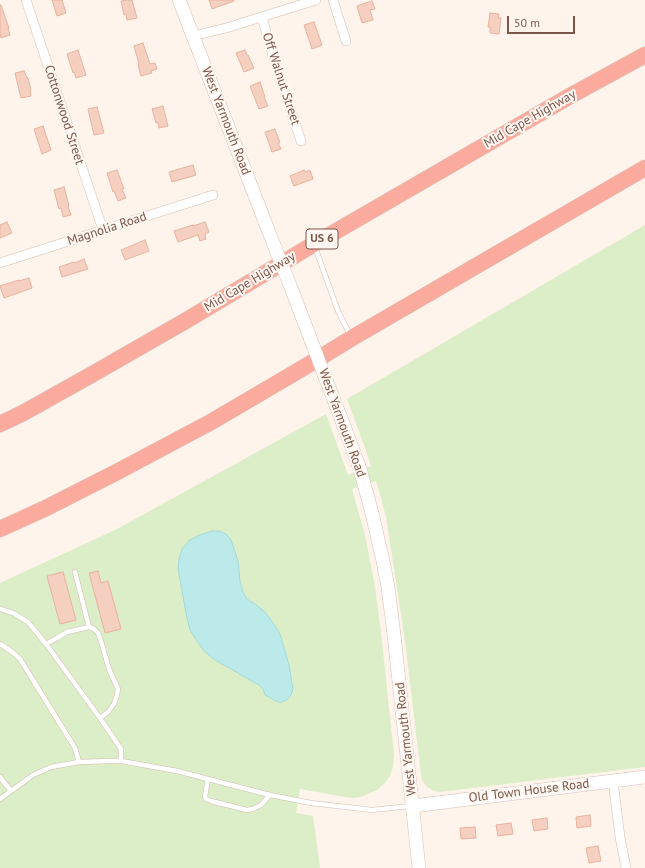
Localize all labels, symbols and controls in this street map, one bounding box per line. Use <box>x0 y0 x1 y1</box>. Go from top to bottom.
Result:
scale bar <box>509 8 577 34</box>
text: 50 m <box>514 15 540 30</box>
street label: Off Walnut Street <box>259 31 303 127</box>
street label: Cottonwood Street <box>41 63 87 167</box>
street label: West Yarmouth Road <box>198 65 254 177</box>
street label: Mid Cape Highway <box>481 86 579 152</box>
street label: Magnolia Road <box>65 209 149 249</box>
road number: US 6 <box>306 229 338 249</box>
street label: Mid Cape Highway <box>202 249 298 315</box>
street label: West Yarmouth Road <box>315 367 369 479</box>
street label: West Yarmouth Road <box>392 681 420 797</box>
street label: Old Town House Road <box>468 776 590 806</box>

